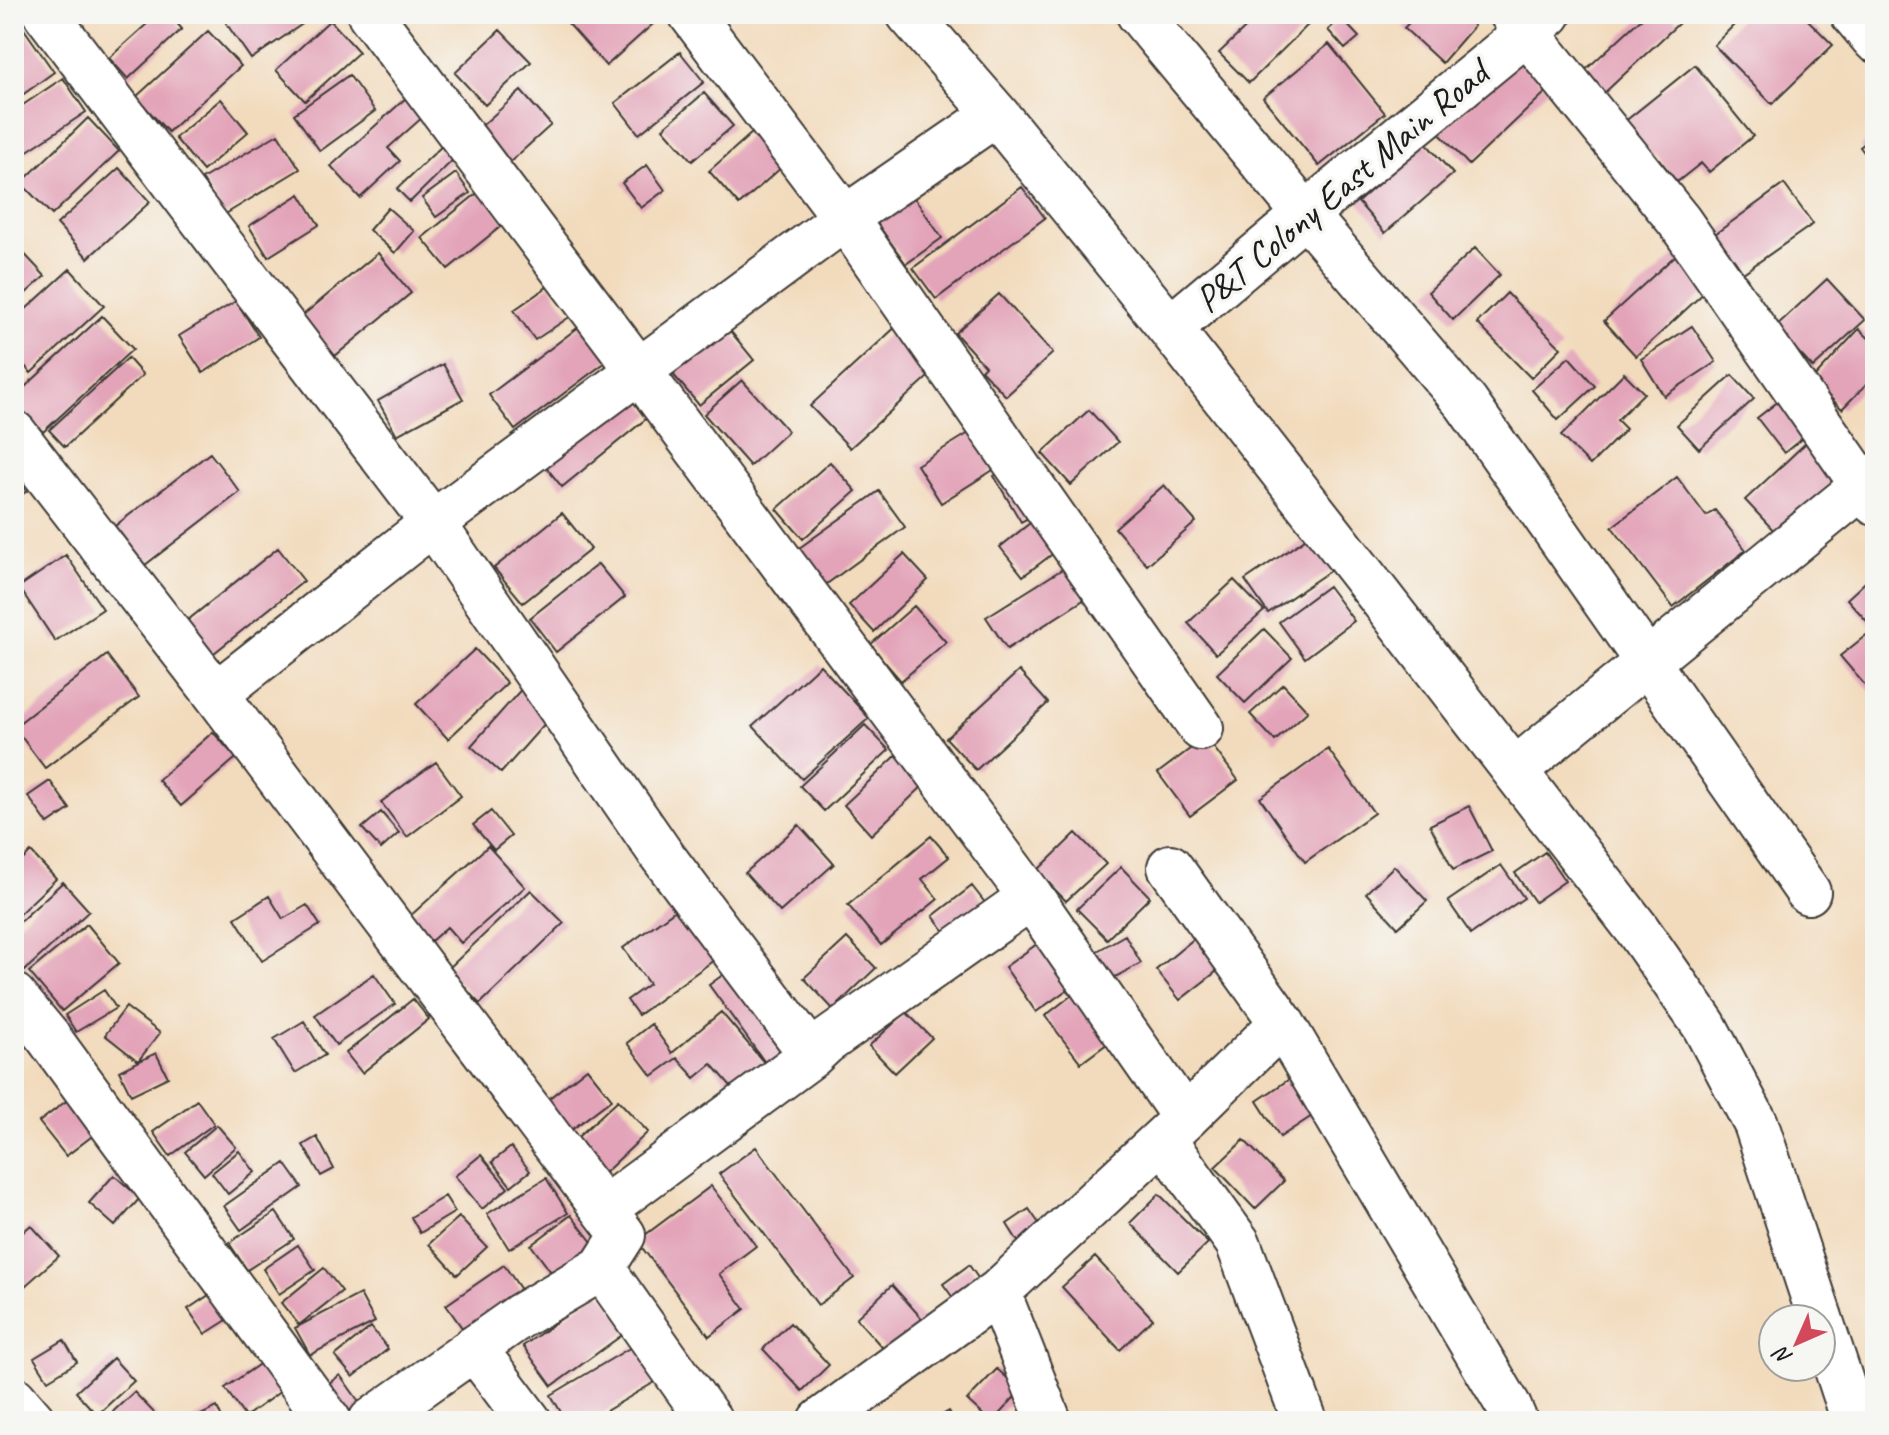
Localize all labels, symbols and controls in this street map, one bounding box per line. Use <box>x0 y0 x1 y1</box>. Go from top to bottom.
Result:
street label: P&T Colony East Main Road <box>1185 46 1502 323</box>
north arrow <box>1757 1303 1837 1383</box>
text: N <box>1766 1339 1798 1371</box>

